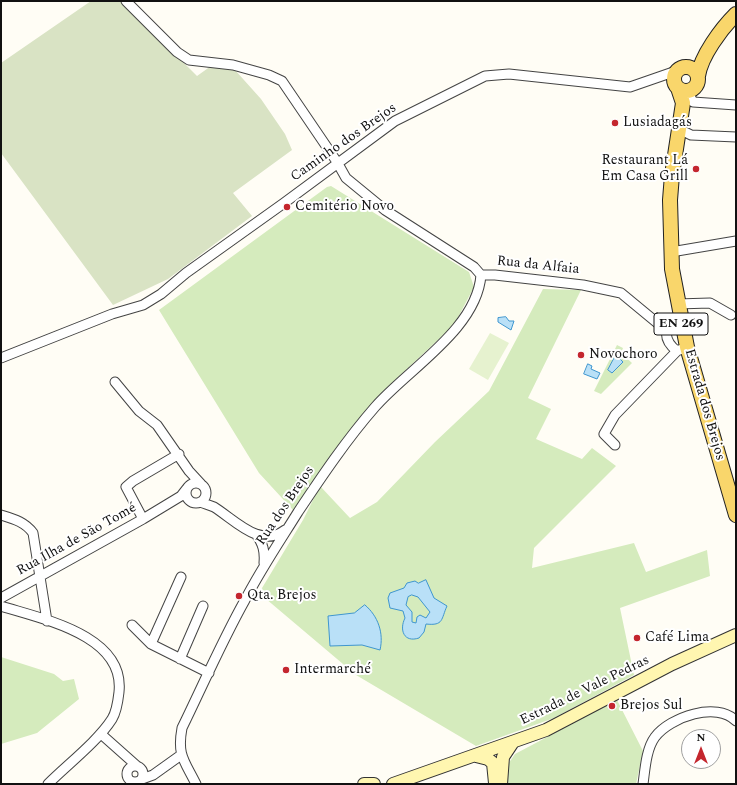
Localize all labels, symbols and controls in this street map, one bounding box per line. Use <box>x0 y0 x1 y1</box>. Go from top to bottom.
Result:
street label: Caminho dos Brejos <box>288 100 400 186</box>
place label: Lusiadagás <box>623 115 692 131</box>
marker: Lusiadagás <box>610 118 620 128</box>
place label: Restaurant Lá Em Casa Grill <box>601 153 688 186</box>
marker: Restaurant Lá Em Casa Grill <box>691 164 701 174</box>
place label: Cemitério Novo <box>295 199 394 215</box>
marker: Cemitério Novo <box>282 202 292 212</box>
street label: Rua da Alfaia <box>496 253 580 279</box>
road number: EN 269 <box>654 313 708 335</box>
place label: Novochoro <box>589 347 658 363</box>
street label: Estrada dos Brejos <box>680 347 728 463</box>
marker: Novochoro <box>576 350 586 360</box>
street label: Rua dos Brejos <box>253 463 319 549</box>
street label: Rua Ilha de São Tomé <box>14 500 140 580</box>
place label: Qta. Brejos <box>247 588 317 604</box>
marker: Qta. Brejos <box>234 591 244 601</box>
place label: Café Lima <box>645 630 709 646</box>
marker: Café Lima <box>632 633 642 643</box>
street label: Estrada de Vale Pedras <box>518 652 652 730</box>
place label: Intermarché <box>294 662 371 678</box>
marker: Intermarché <box>281 665 291 675</box>
place label: Brejos Sul <box>620 698 682 714</box>
marker: Brejos Sul <box>607 701 617 711</box>
north arrow <box>681 729 721 769</box>
text: N <box>697 729 705 746</box>

